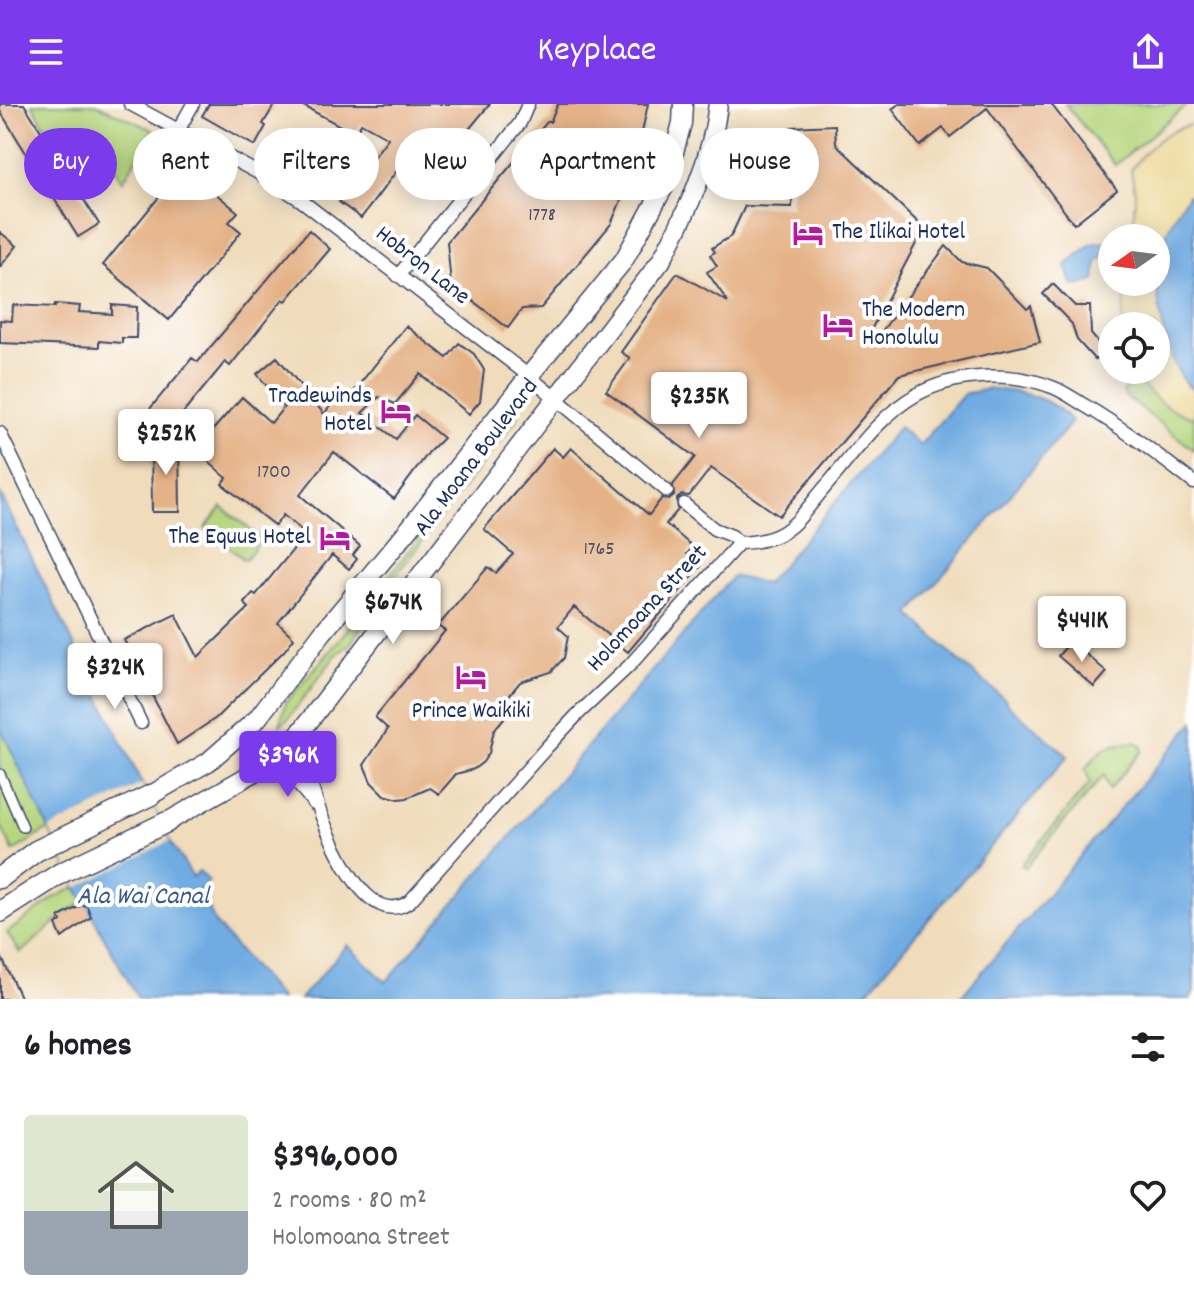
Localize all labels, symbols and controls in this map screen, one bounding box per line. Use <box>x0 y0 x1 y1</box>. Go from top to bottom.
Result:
text: Keyplace <box>537 26 657 78</box>
icon: menu <box>24 30 68 74</box>
icon: share <box>1126 30 1170 74</box>
chip: Buy <box>24 128 117 200</box>
chip: Rent <box>133 128 238 200</box>
chip: Filters <box>254 128 379 200</box>
chip: New <box>395 128 495 200</box>
chip: Apartment <box>511 128 684 200</box>
chip: House <box>700 128 819 200</box>
house number: 1778 <box>528 202 556 230</box>
hotel icon: The Ilikai Hotel <box>791 216 825 250</box>
place label: The Ilikai Hotel <box>832 216 966 250</box>
street label: Hobron Lane <box>367 218 477 314</box>
north arrow <box>1098 224 1170 296</box>
map controls <box>1098 224 1170 384</box>
place label: The Modern Honolulu <box>862 294 965 356</box>
hotel icon: The Modern Honolulu <box>821 308 855 342</box>
button: locate <box>1098 312 1170 384</box>
street label: Ala Moana Boulevard <box>406 372 548 544</box>
pin: $235K <box>643 372 755 440</box>
text: $235K <box>669 379 729 416</box>
place label: Tradewinds Hotel <box>268 380 372 442</box>
hotel icon: Tradewinds Hotel <box>379 394 413 428</box>
pin: $252K <box>110 409 222 477</box>
text: $252K <box>136 416 196 453</box>
house number: 1700 <box>257 459 291 487</box>
place label: The Equus Hotel <box>168 521 311 555</box>
hotel icon: The Equus Hotel <box>318 521 352 555</box>
house number: 1765 <box>583 536 615 564</box>
street label: Holomoana Street <box>580 537 716 681</box>
pin: $674K <box>337 578 449 646</box>
text: $674K <box>364 585 422 622</box>
pin: $441K <box>1026 596 1138 664</box>
text: $441K <box>1056 603 1108 640</box>
pin: $324K <box>59 643 171 711</box>
text: $324K <box>86 650 144 687</box>
hotel icon: Prince Waikiki <box>454 660 488 694</box>
place label: Prince Waikiki <box>412 695 530 729</box>
pin: $396K <box>232 731 344 799</box>
text: $396K <box>257 738 319 775</box>
water label: Ala Wai Canal <box>77 879 211 916</box>
text: 6 homes <box>24 1023 132 1072</box>
icon: filters <box>1126 1025 1170 1069</box>
text: $396,000 <box>272 1134 399 1183</box>
icon: home <box>88 1147 184 1243</box>
icon: heart <box>1126 1173 1170 1217</box>
text: 2 rooms · 80 m² <box>272 1183 427 1220</box>
text: Holomoana Street <box>272 1220 450 1257</box>

